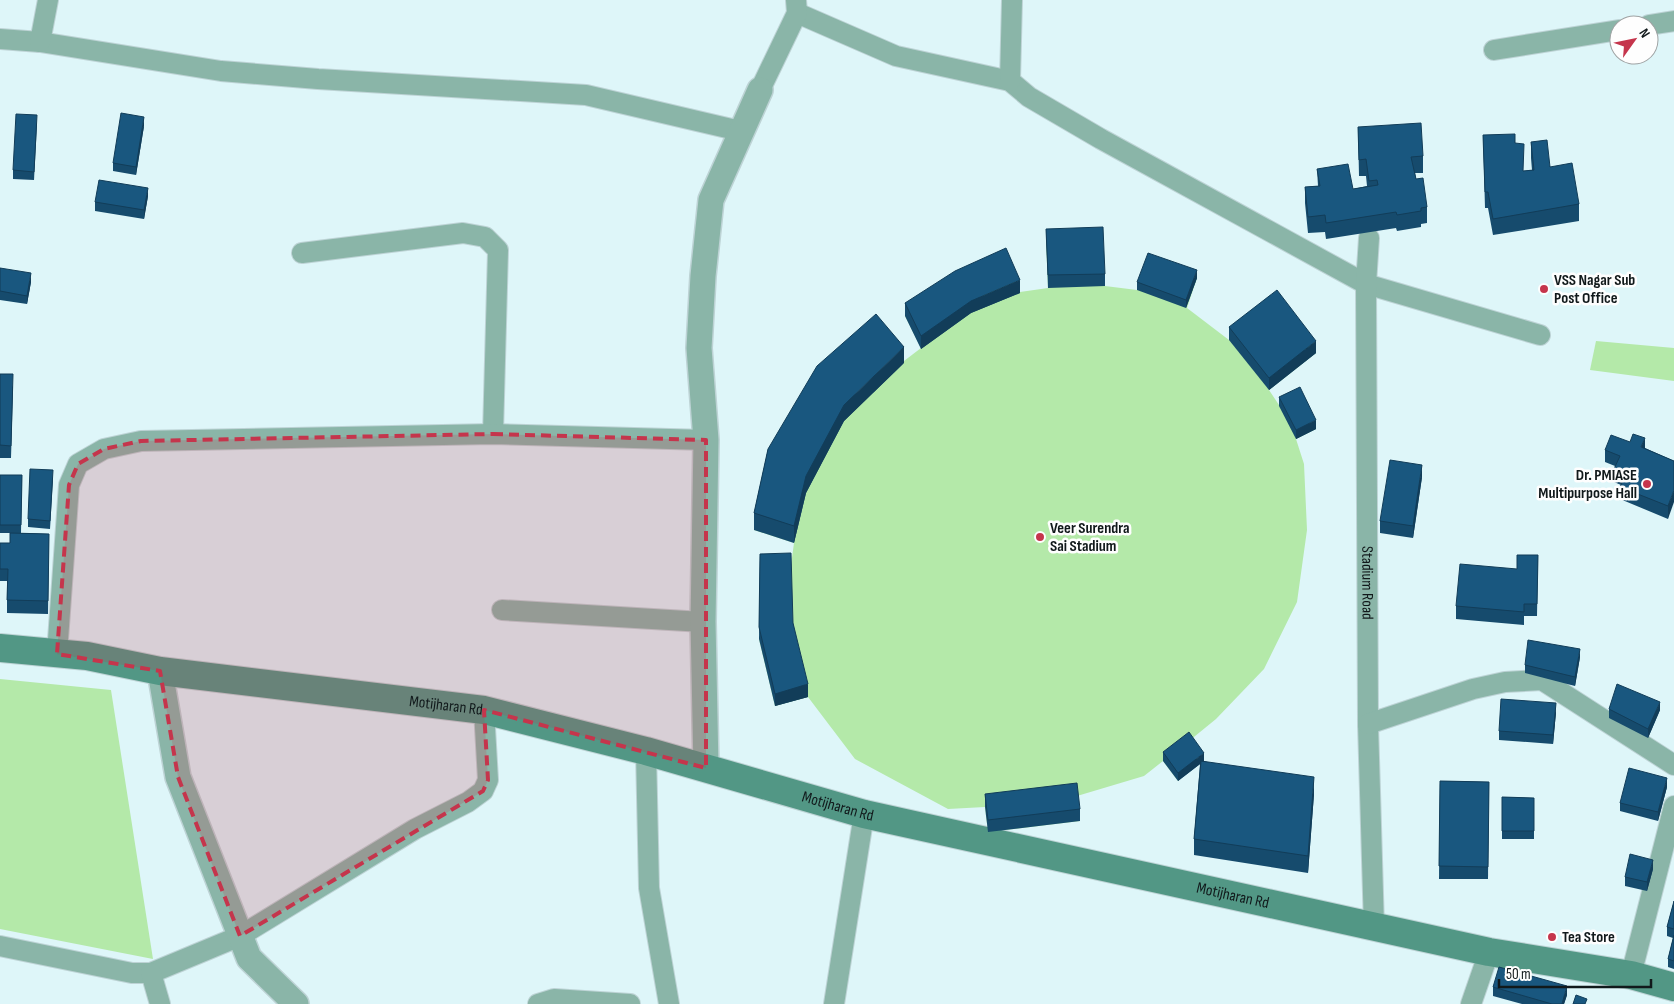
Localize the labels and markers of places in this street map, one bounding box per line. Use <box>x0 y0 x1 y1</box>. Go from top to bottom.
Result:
place label: VSS Nagar Sub Post Office <box>1554 271 1635 308</box>
marker: VSS Nagar Sub Post Office <box>1538 283 1550 295</box>
place label: Dr. PMIASE Multipurpose Hall <box>1538 466 1637 503</box>
marker: Dr. PMIASE Multipurpose Hall <box>1641 478 1653 490</box>
place label: Veer Surendra Sai Stadium <box>1050 519 1130 556</box>
marker: Veer Surendra Sai Stadium <box>1034 531 1046 543</box>
place label: Tea Store <box>1562 928 1615 947</box>
marker: Tea Store <box>1546 931 1558 943</box>

